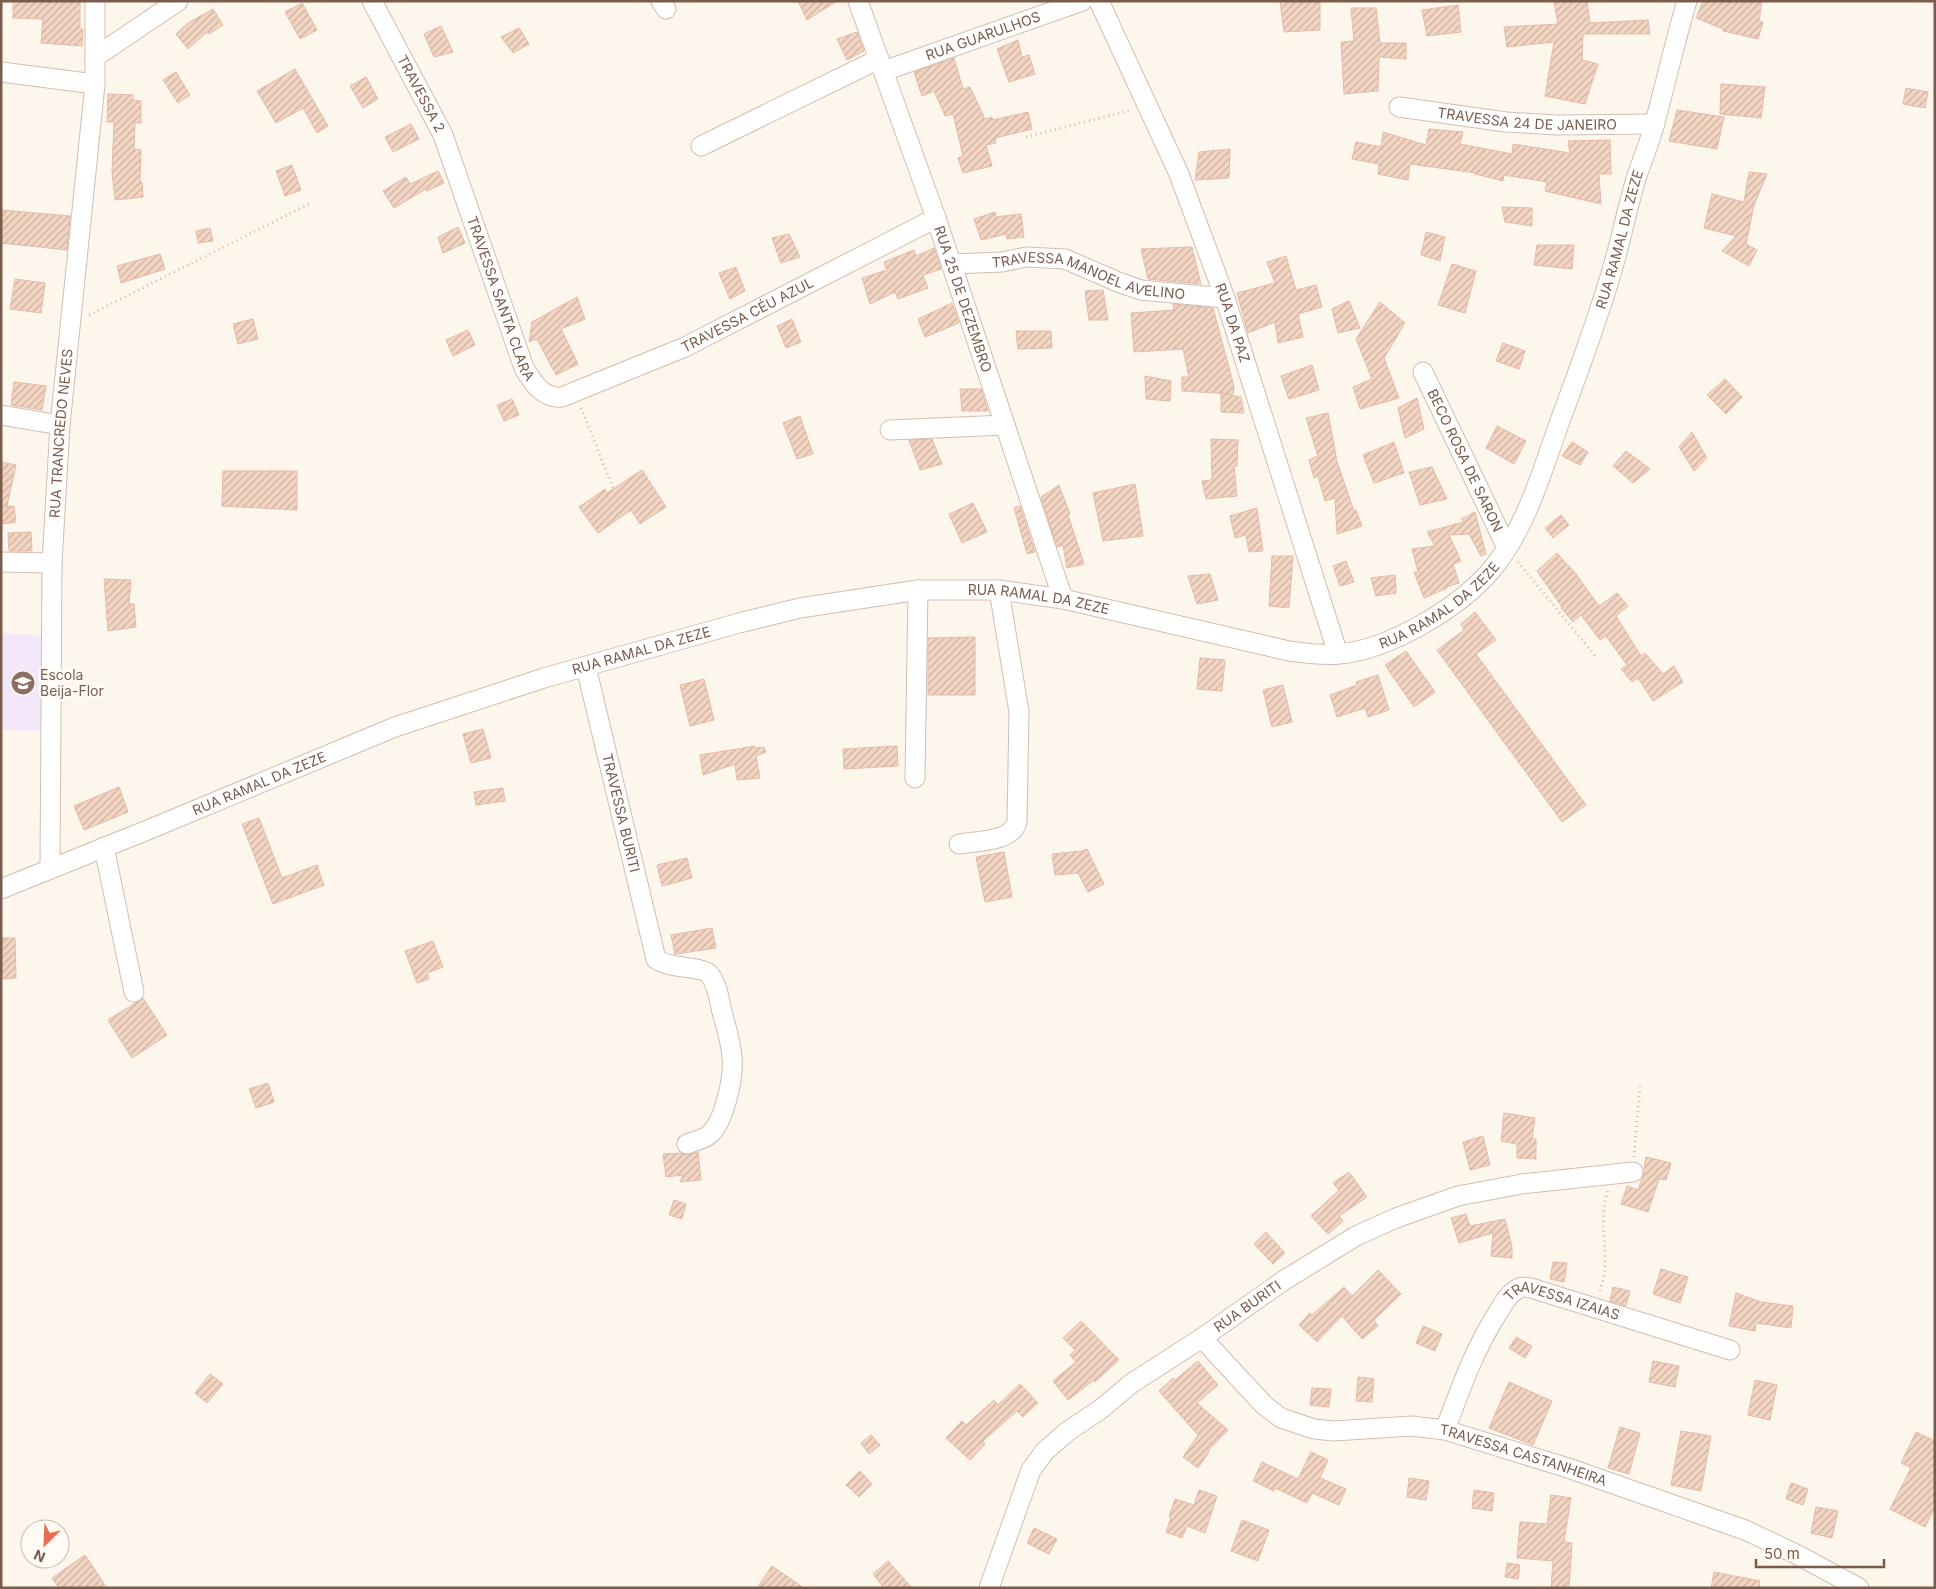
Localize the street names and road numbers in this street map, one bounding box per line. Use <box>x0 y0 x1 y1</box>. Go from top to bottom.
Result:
street label: RUA GUARULHOS <box>923 7 1042 64</box>
street label: TRAVESSA 2 <box>394 52 449 135</box>
street label: TRAVESSA 24 DE JANEIRO <box>1436 103 1617 133</box>
street label: RUA RAMAL DA ZEZE <box>1592 167 1646 311</box>
street label: TRAVESSA SANTA CLARA <box>464 214 539 384</box>
street label: RUA 25 DE DEZEMBRO <box>931 223 996 374</box>
street label: TRAVESSA MANOEL AVELINO <box>992 248 1186 302</box>
street label: TRAVESSA CÉU AZUL <box>678 274 816 356</box>
street label: RUA DA PAZ <box>1212 281 1254 365</box>
street label: RUA TRANCREDO NEVES <box>46 348 76 518</box>
street label: BECO ROSA DE SARON <box>1424 386 1507 534</box>
street label: RUA RAMAL DA ZEZE <box>1376 558 1503 652</box>
street label: RUA RAMAL DA ZEZE <box>968 581 1111 617</box>
street label: RUA RAMAL DA ZEZE <box>570 622 712 678</box>
street label: RUA RAMAL DA ZEZE <box>190 748 329 818</box>
street label: TRAVESSA BURITI <box>599 752 644 874</box>
street label: RUA BURITI <box>1210 1276 1284 1335</box>
street label: TRAVESSA IZAIAS <box>1500 1278 1622 1323</box>
street label: TRAVESSA CASTANHEIRA <box>1439 1420 1610 1489</box>

